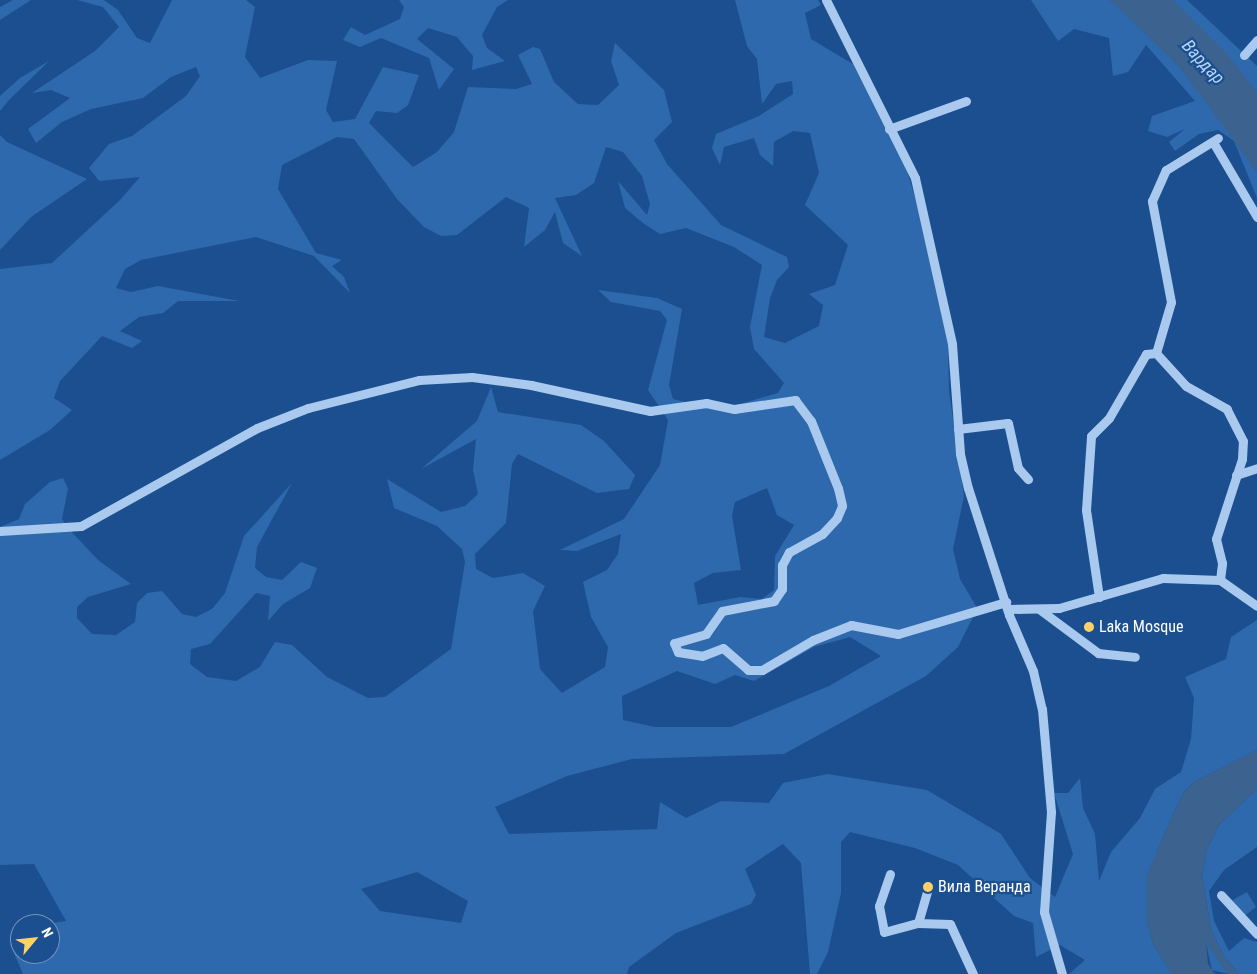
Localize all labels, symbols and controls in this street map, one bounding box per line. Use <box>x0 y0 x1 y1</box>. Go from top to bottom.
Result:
water label: Вардар <box>1177 35 1229 89</box>
place label: Laka Mosque <box>1099 617 1183 637</box>
marker: Laka Mosque <box>1083 621 1095 633</box>
place label: Вила Веранда <box>938 877 1031 897</box>
marker: Вила Веранда <box>922 881 934 893</box>
north arrow <box>10 914 60 964</box>
text: N <box>38 925 56 940</box>

